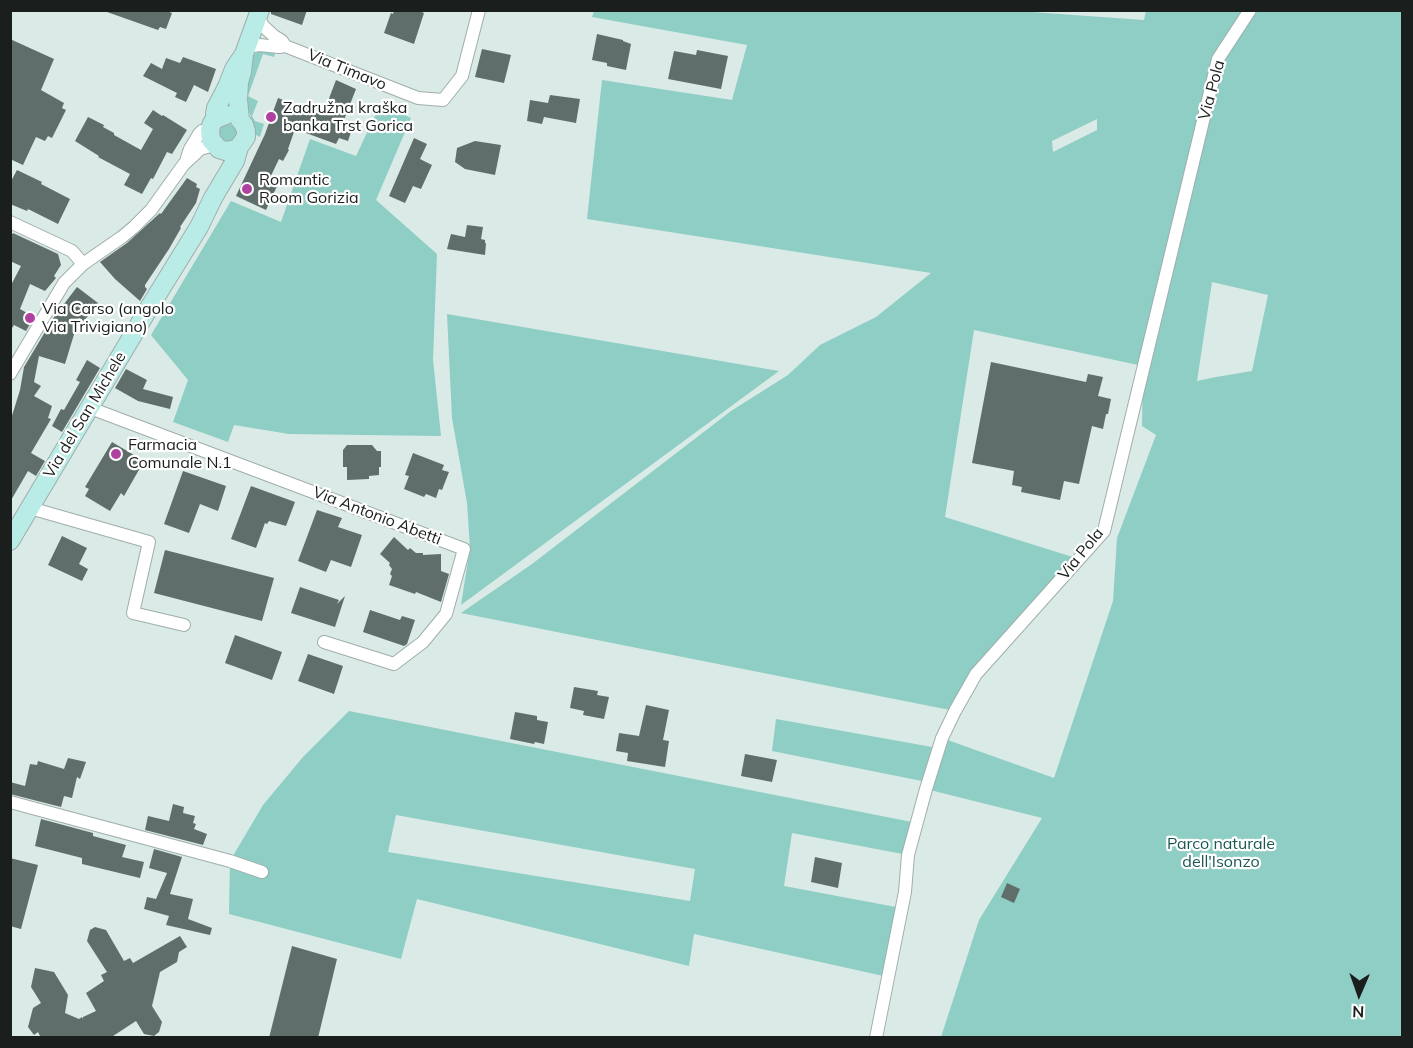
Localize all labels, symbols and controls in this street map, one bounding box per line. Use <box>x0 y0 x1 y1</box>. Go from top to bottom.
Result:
street label: Via Timavo <box>305 45 389 95</box>
street label: Via Pola <box>1195 58 1229 122</box>
place label: Zadružna kraška banka Trst Gorica <box>283 98 413 136</box>
marker: Zadružna kraška banka Trst Gorica <box>264 110 278 124</box>
place label: Romantic Room Gorizia <box>259 170 359 208</box>
marker: Romantic Room Gorizia <box>240 182 254 196</box>
place label: Via Carso (angolo Via Trivigiano) <box>42 299 174 337</box>
marker: Via Carso (angolo Via Trivigiano) <box>23 311 37 325</box>
street label: Via del San Michele <box>40 348 130 482</box>
place label: Farmacia Comunale N.1 <box>128 435 232 473</box>
marker: Farmacia Comunale N.1 <box>109 447 123 461</box>
street label: Via Antonio Abetti <box>310 483 444 549</box>
street label: Via Pola <box>1054 524 1108 584</box>
park label: Parco naturale dell'Isonzo <box>1167 834 1275 872</box>
north arrow <box>1329 964 1389 1024</box>
text: N <box>1352 1002 1365 1022</box>

